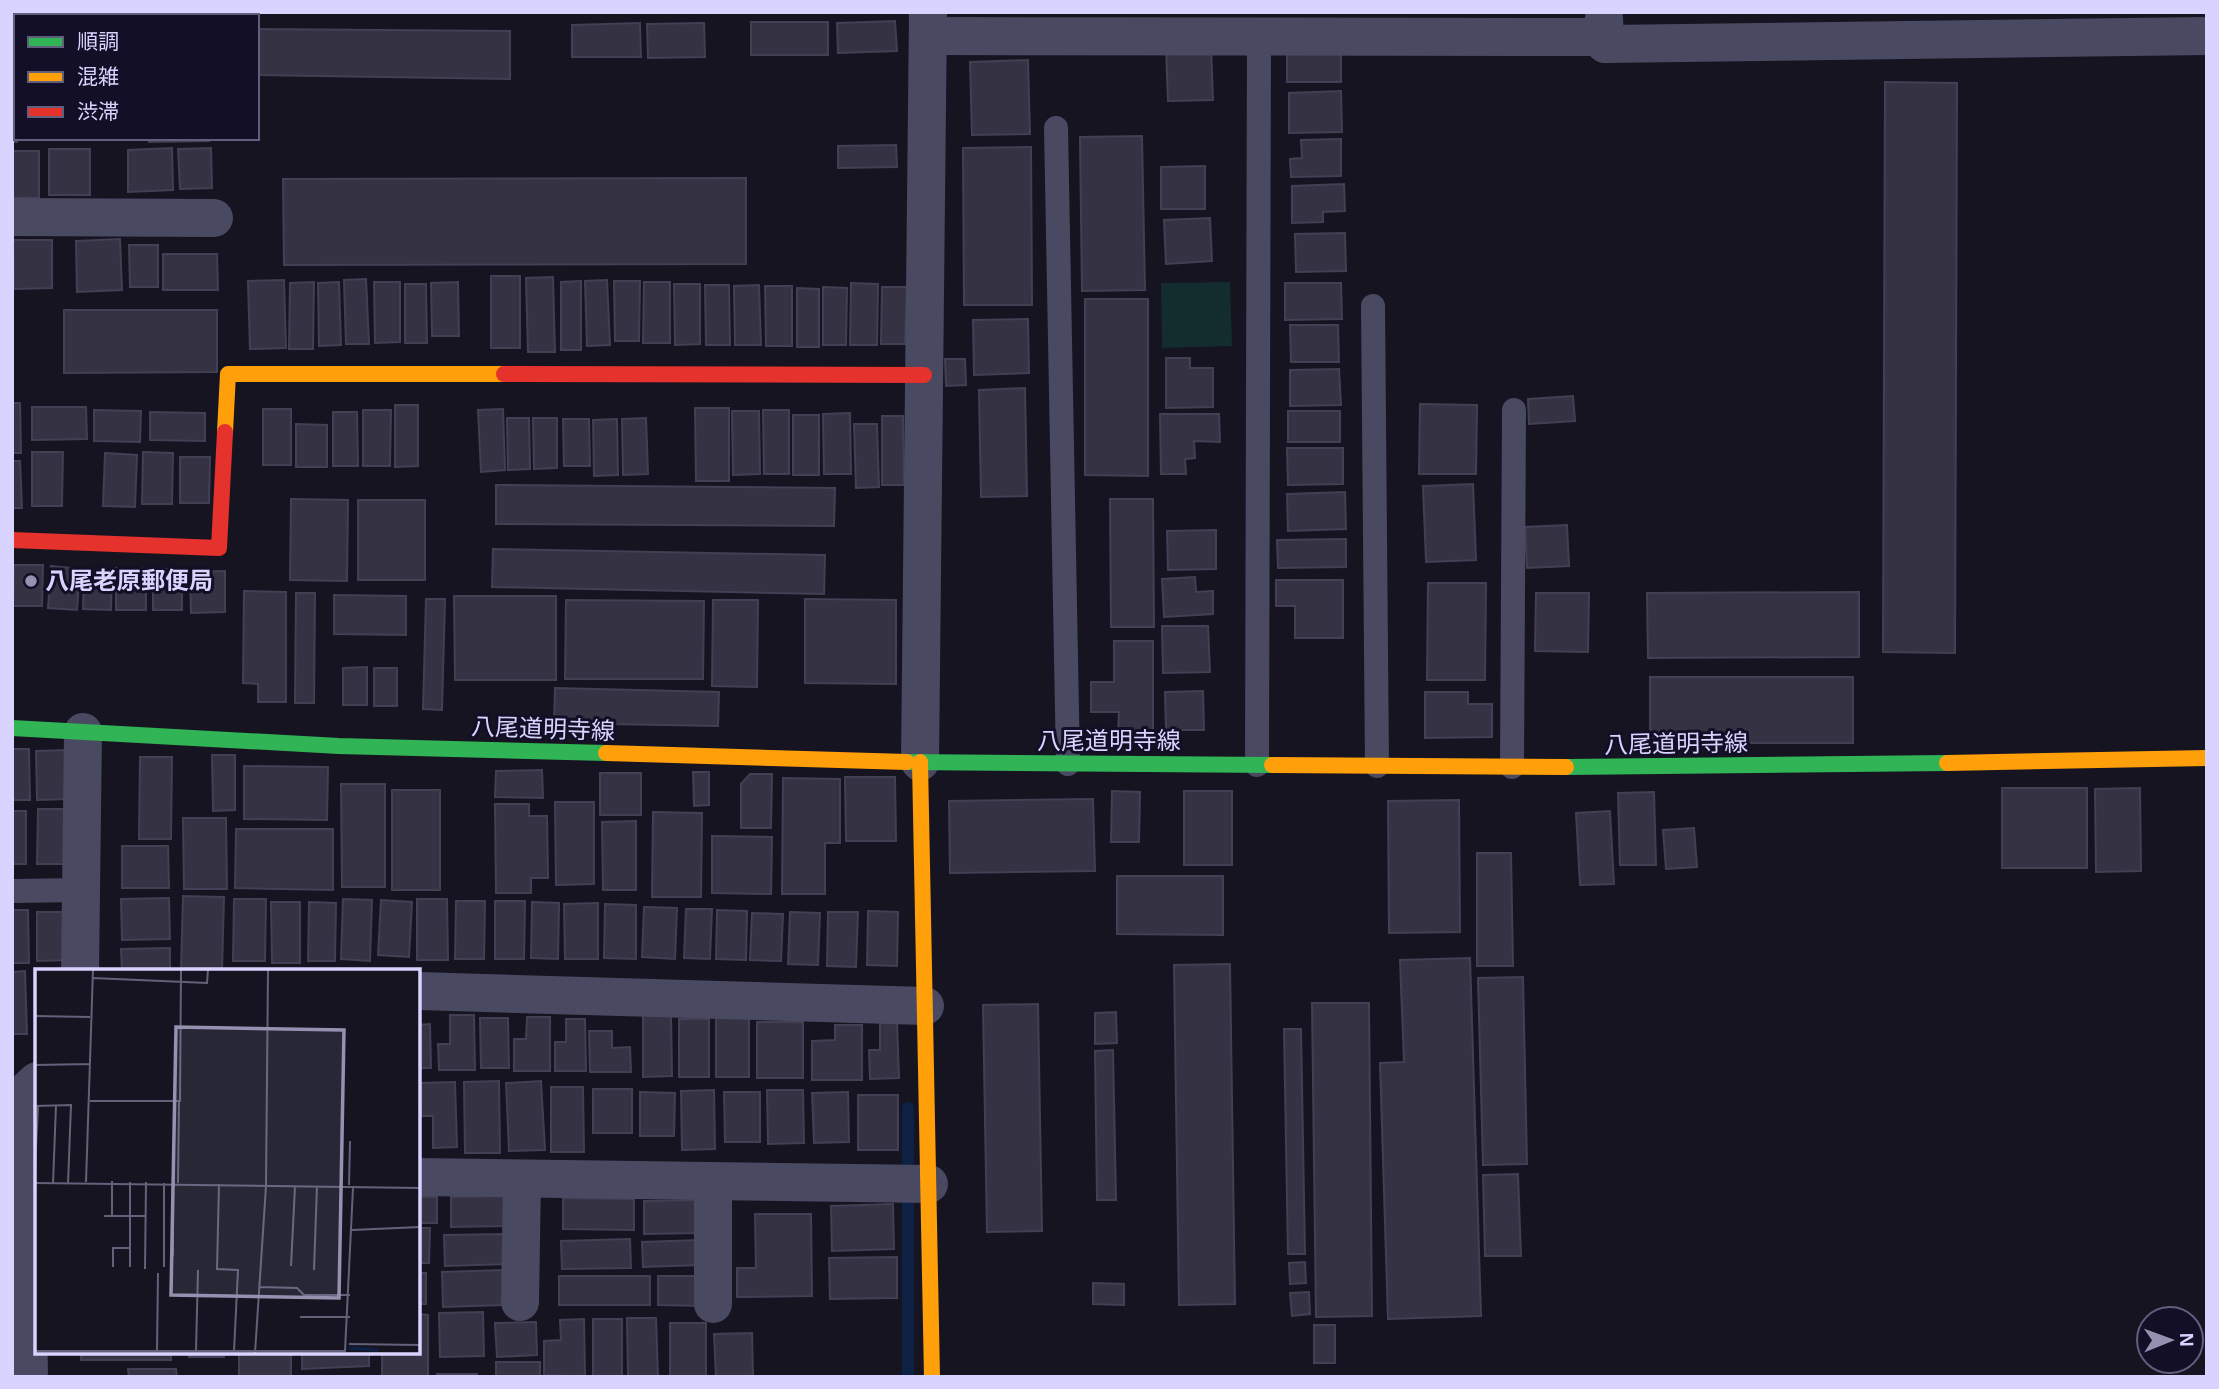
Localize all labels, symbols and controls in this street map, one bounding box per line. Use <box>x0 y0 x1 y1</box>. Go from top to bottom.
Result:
legend <box>14 14 259 140</box>
text: 順調 <box>77 30 119 53</box>
text: 混雑 <box>77 65 119 88</box>
text: 渋滞 <box>77 100 119 123</box>
place label: 八尾老原郵便局 <box>45 567 213 594</box>
marker: 八尾老原郵便局 <box>23 573 39 589</box>
street label: 八尾道明寺線 <box>471 712 615 745</box>
street label: 八尾道明寺線 <box>1037 727 1181 754</box>
street label: 八尾道明寺線 <box>1604 729 1748 758</box>
inset map <box>35 969 420 1354</box>
north arrow <box>2135 1305 2205 1375</box>
text: N <box>2176 1333 2197 1347</box>

